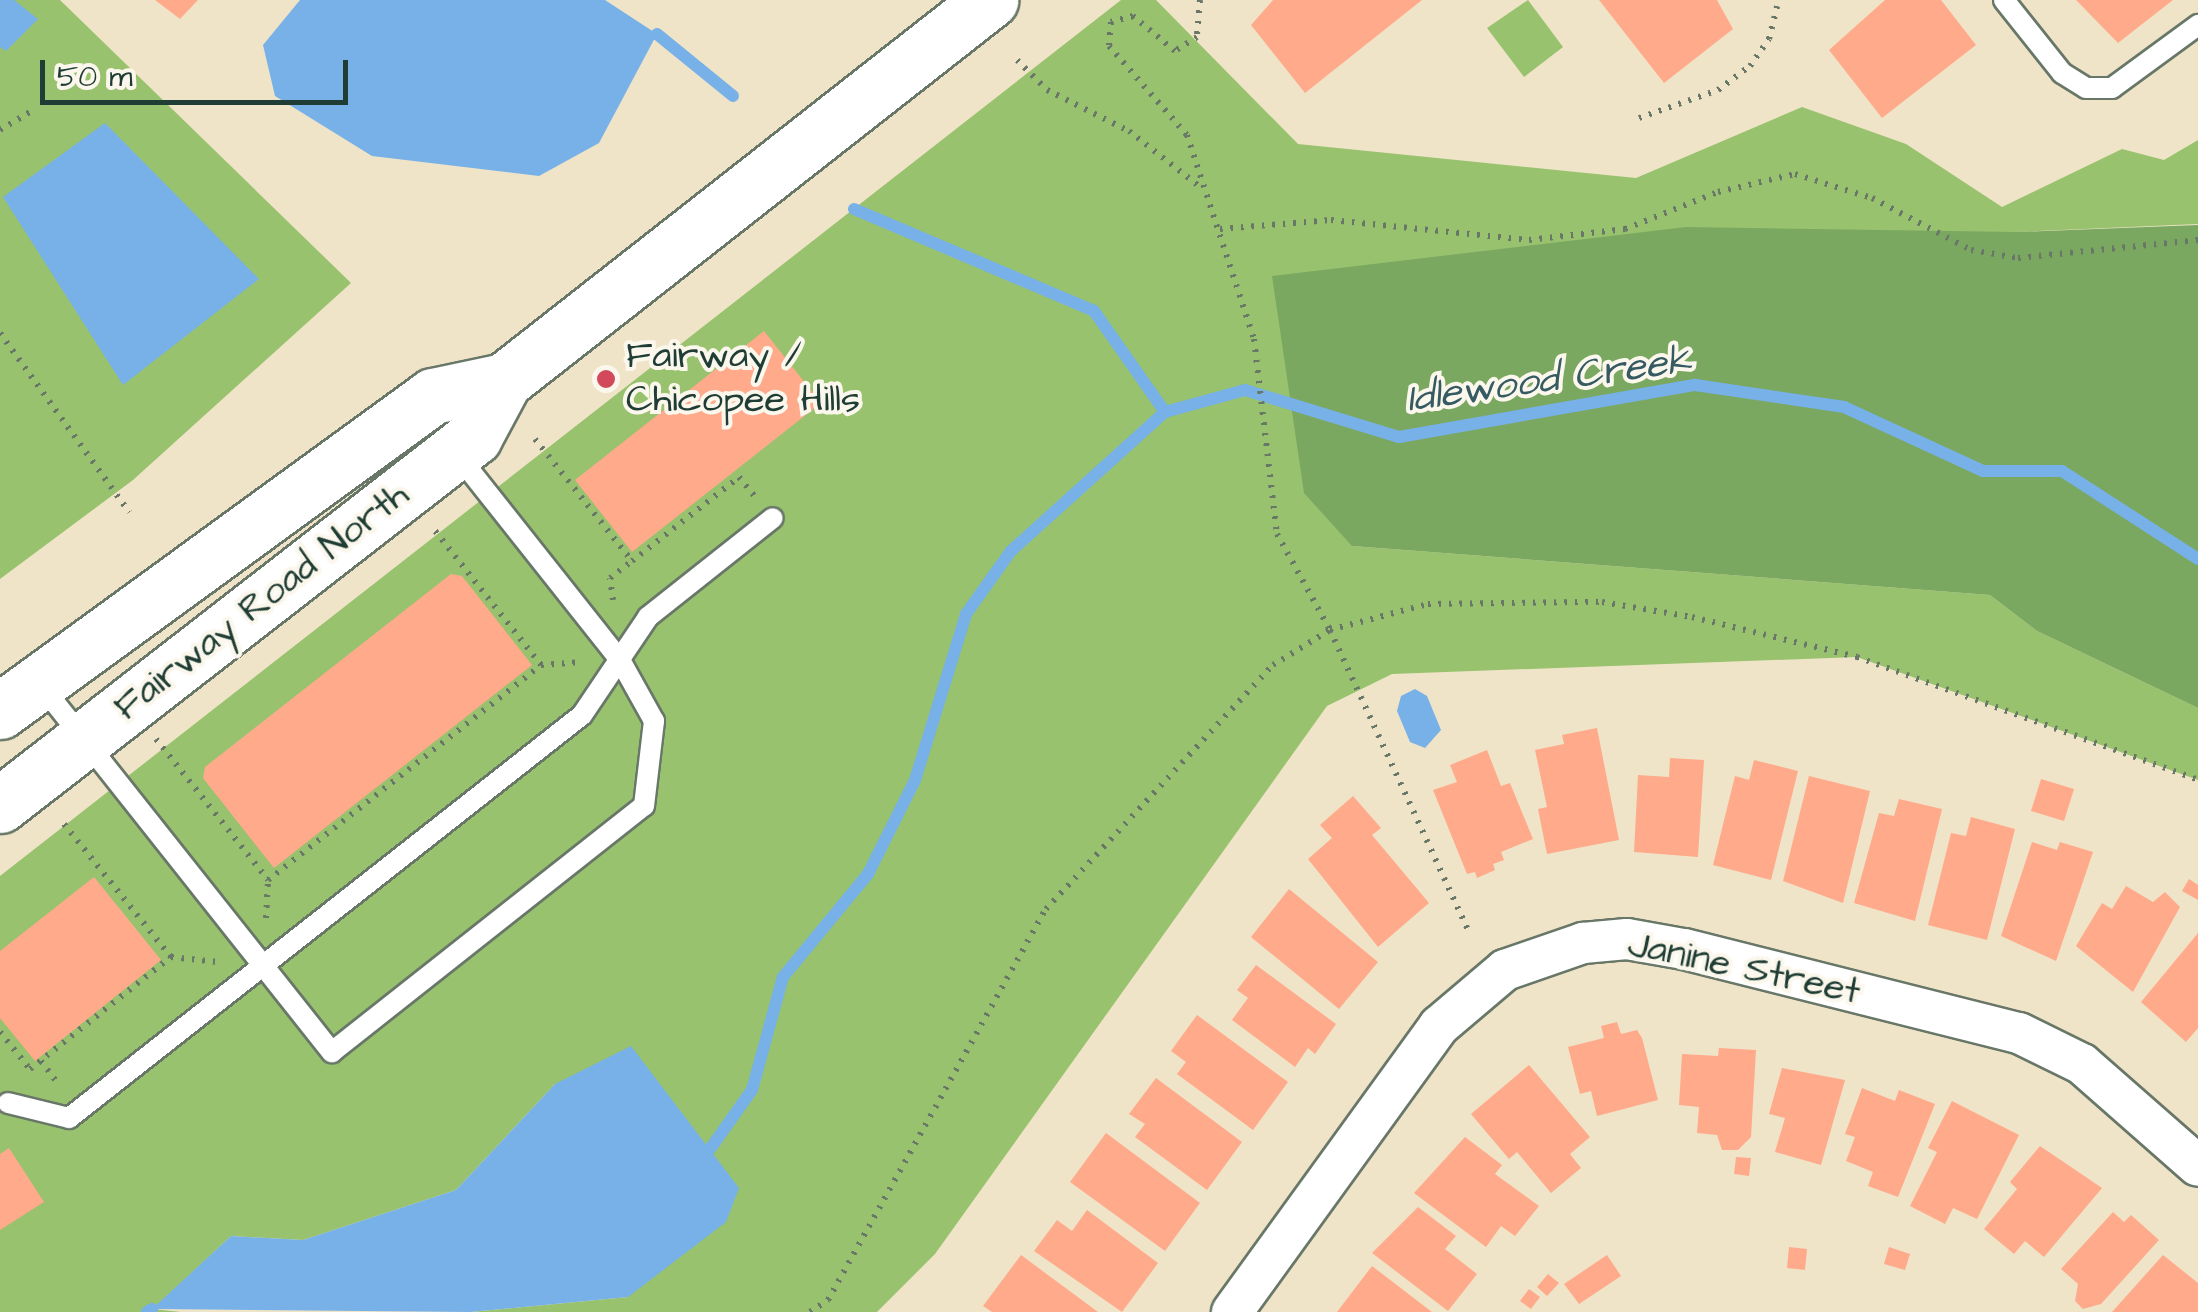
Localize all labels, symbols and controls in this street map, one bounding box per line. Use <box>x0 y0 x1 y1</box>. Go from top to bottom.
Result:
scale bar <box>45 40 352 102</box>
text: 50 m <box>57 56 133 98</box>
place label: Fairway / Chicopee Hills <box>626 334 860 424</box>
water label: Idlewood Creek <box>1404 336 1694 424</box>
marker: Fairway / Chicopee Hills <box>595 368 617 390</box>
street label: Fairway Road North <box>106 473 418 731</box>
street label: Janine Street <box>1624 922 1864 1016</box>

